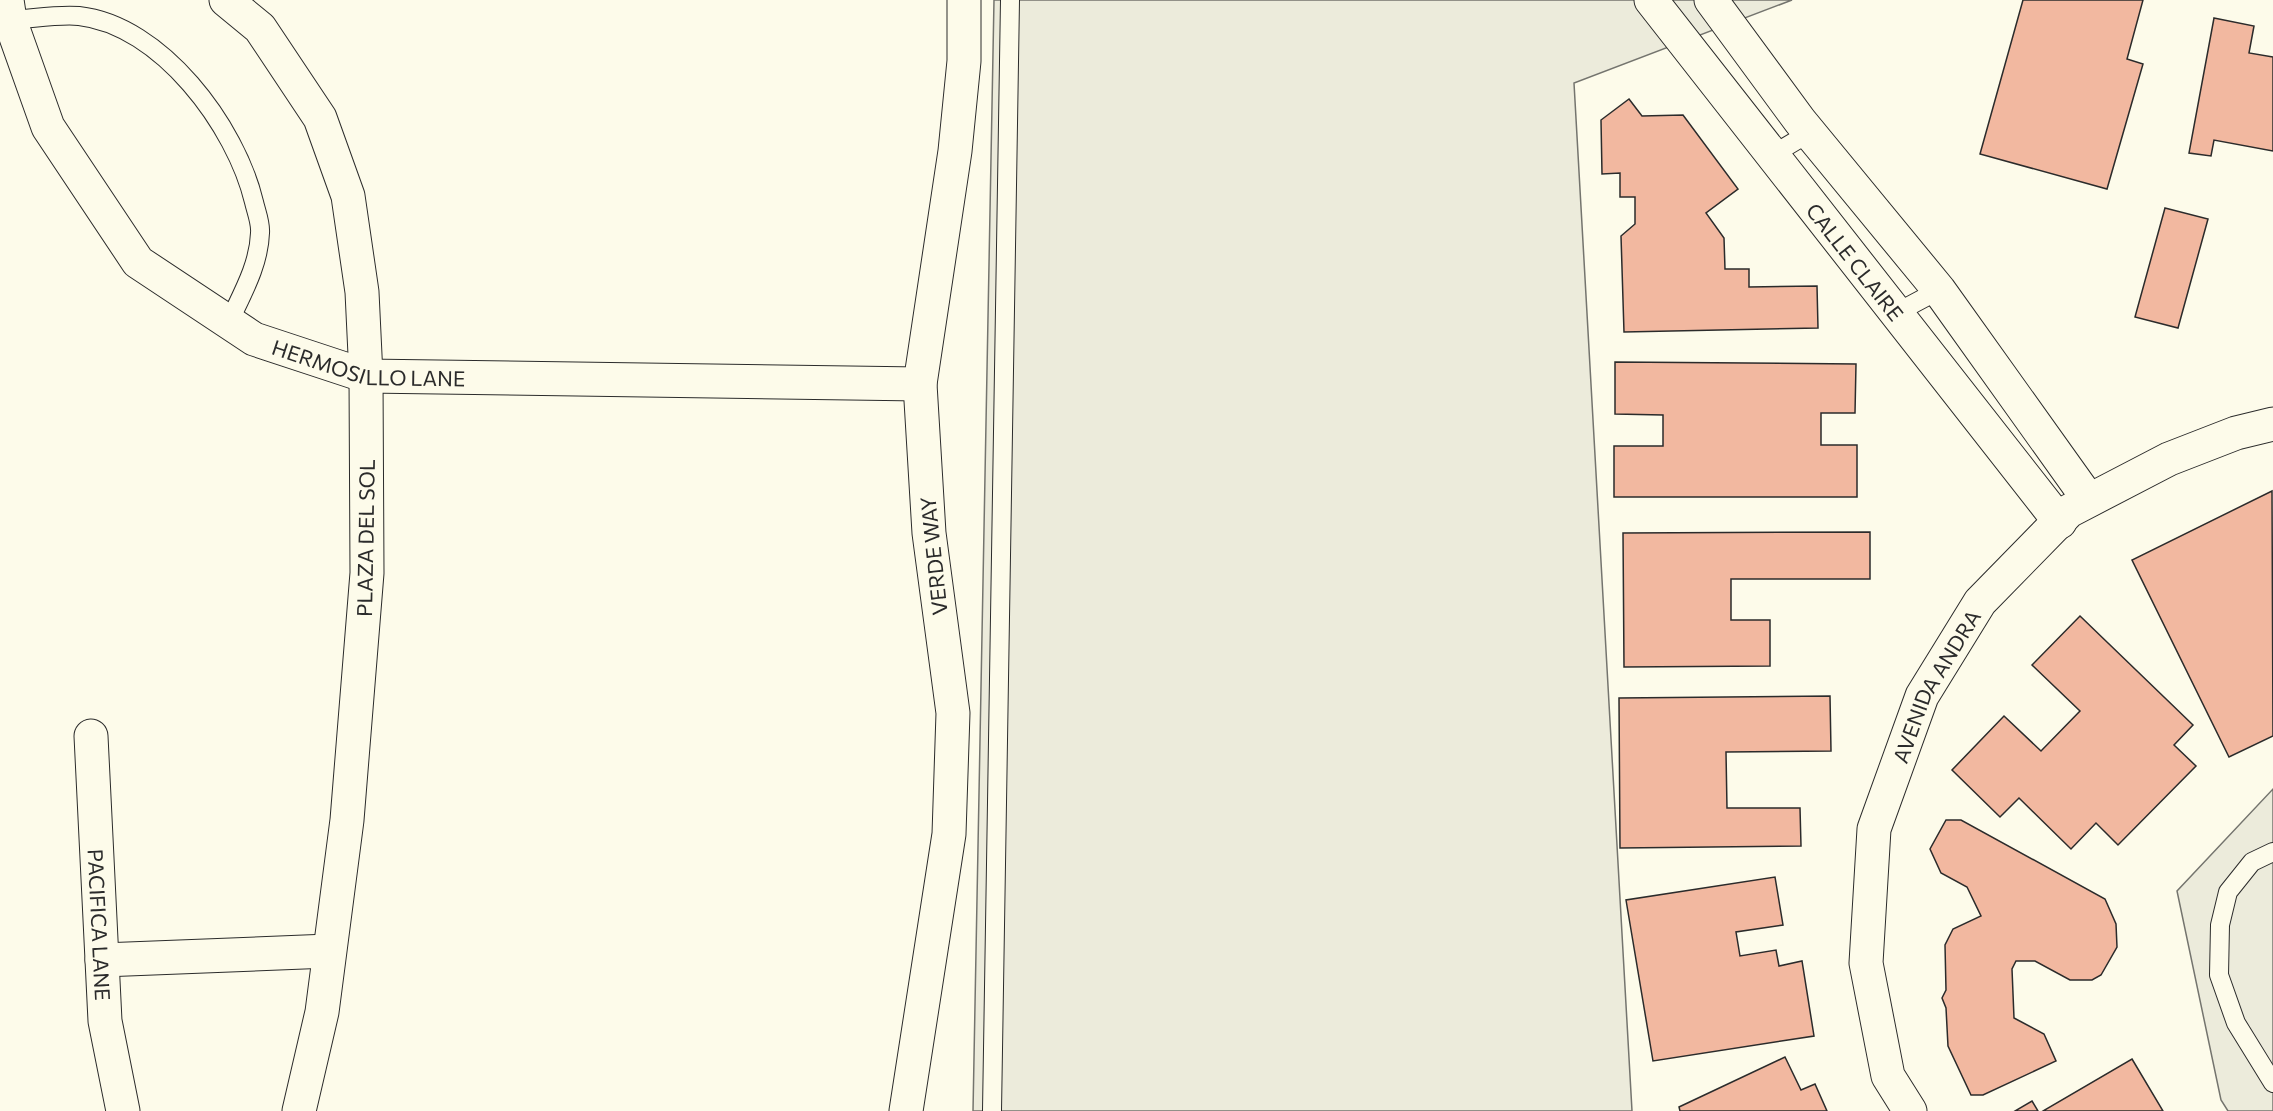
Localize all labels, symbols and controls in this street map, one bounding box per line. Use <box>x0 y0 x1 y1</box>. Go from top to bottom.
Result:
street label: CALLE CLAIRE <box>1802 197 1910 325</box>
street label: HERMOSILLO LANE <box>269 333 466 390</box>
street label: PLAZA DEL SOL <box>351 459 379 617</box>
street label: VERDE WAY <box>914 495 952 617</box>
street label: AVENIDA ANDRA <box>1887 605 1985 766</box>
street label: PACIFICA LANE <box>84 848 116 1001</box>

